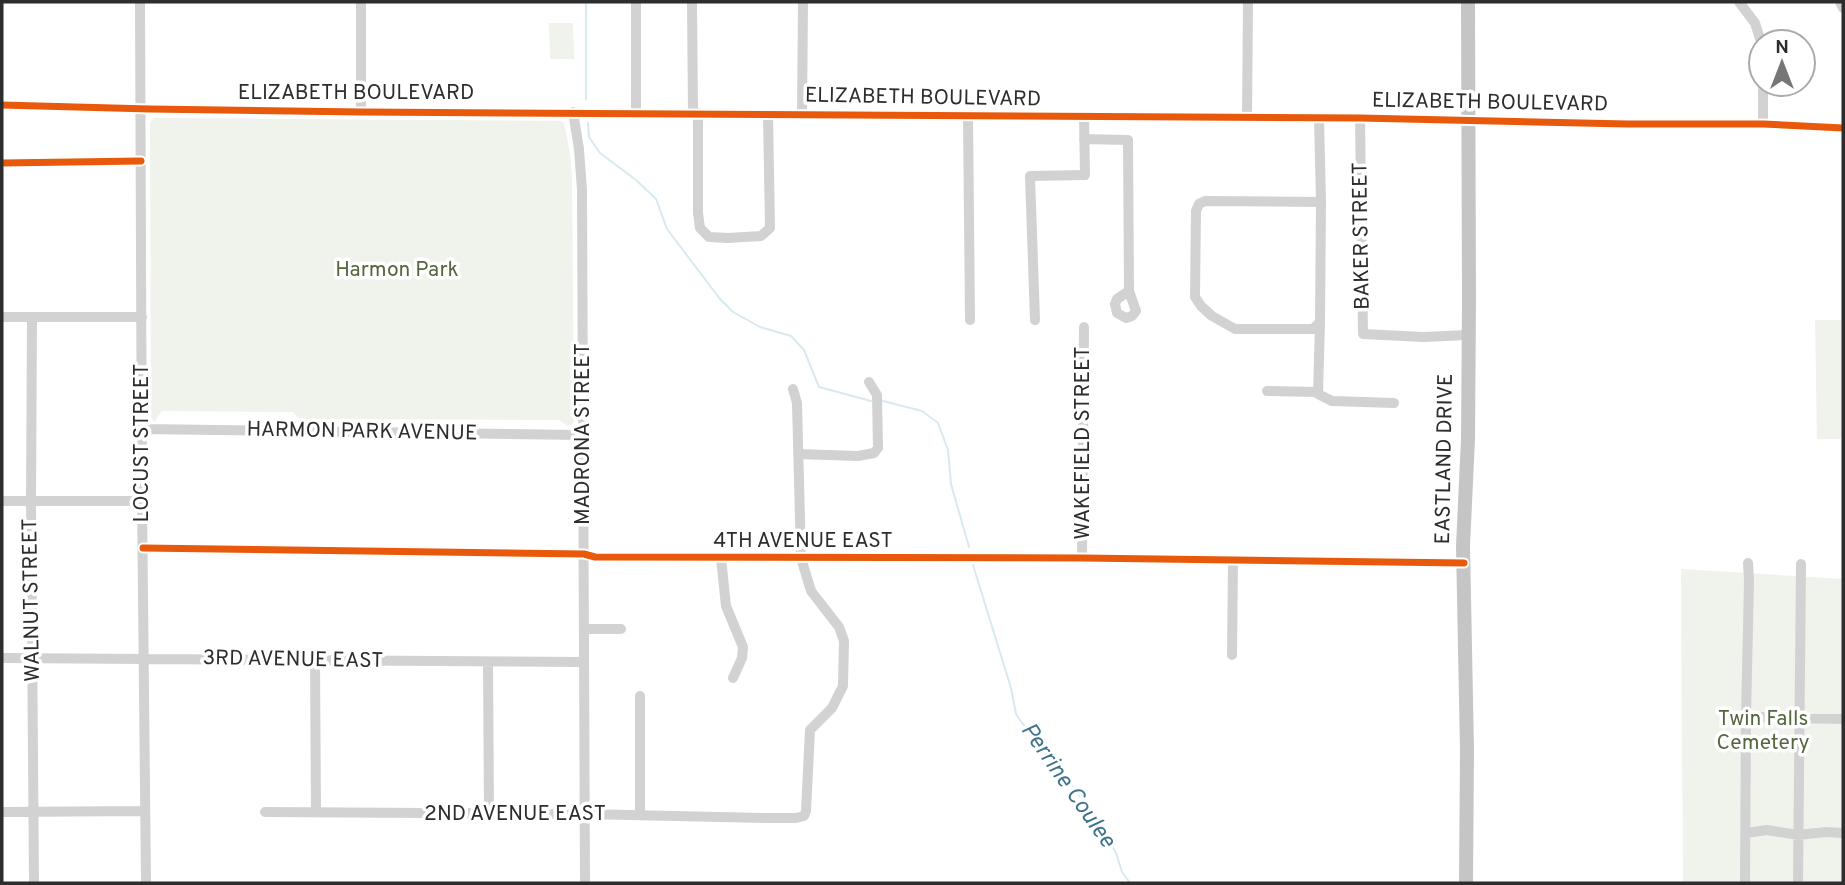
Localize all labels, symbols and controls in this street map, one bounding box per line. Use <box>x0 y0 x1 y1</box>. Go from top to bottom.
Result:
north arrow <box>1747 28 1817 98</box>
text: N <box>1775 36 1789 60</box>
street label: ELIZABETH BOULEVARD <box>238 80 474 107</box>
street label: ELIZABETH BOULEVARD <box>805 82 1041 114</box>
street label: ELIZABETH BOULEVARD <box>1372 87 1608 119</box>
street label: BAKER STREET <box>1347 162 1377 310</box>
park label: Harmon Park <box>335 257 459 284</box>
street label: MADRONA STREET <box>570 343 597 525</box>
street label: WAKEFIELD STREET <box>1070 346 1097 540</box>
street label: LOCUST STREET <box>129 363 156 523</box>
street label: EASTLAND DRIVE <box>1430 373 1460 545</box>
street label: HARMON PARK AVENUE <box>246 416 478 448</box>
street label: WALNUT STREET <box>17 518 47 682</box>
street label: 4TH AVENUE EAST <box>713 528 893 555</box>
street label: 3RD AVENUE EAST <box>202 645 384 675</box>
park label: Twin Falls Cemetery <box>1716 706 1810 757</box>
water label: Perrine Coulee <box>1013 718 1121 855</box>
street label: 2ND AVENUE EAST <box>424 801 606 828</box>

